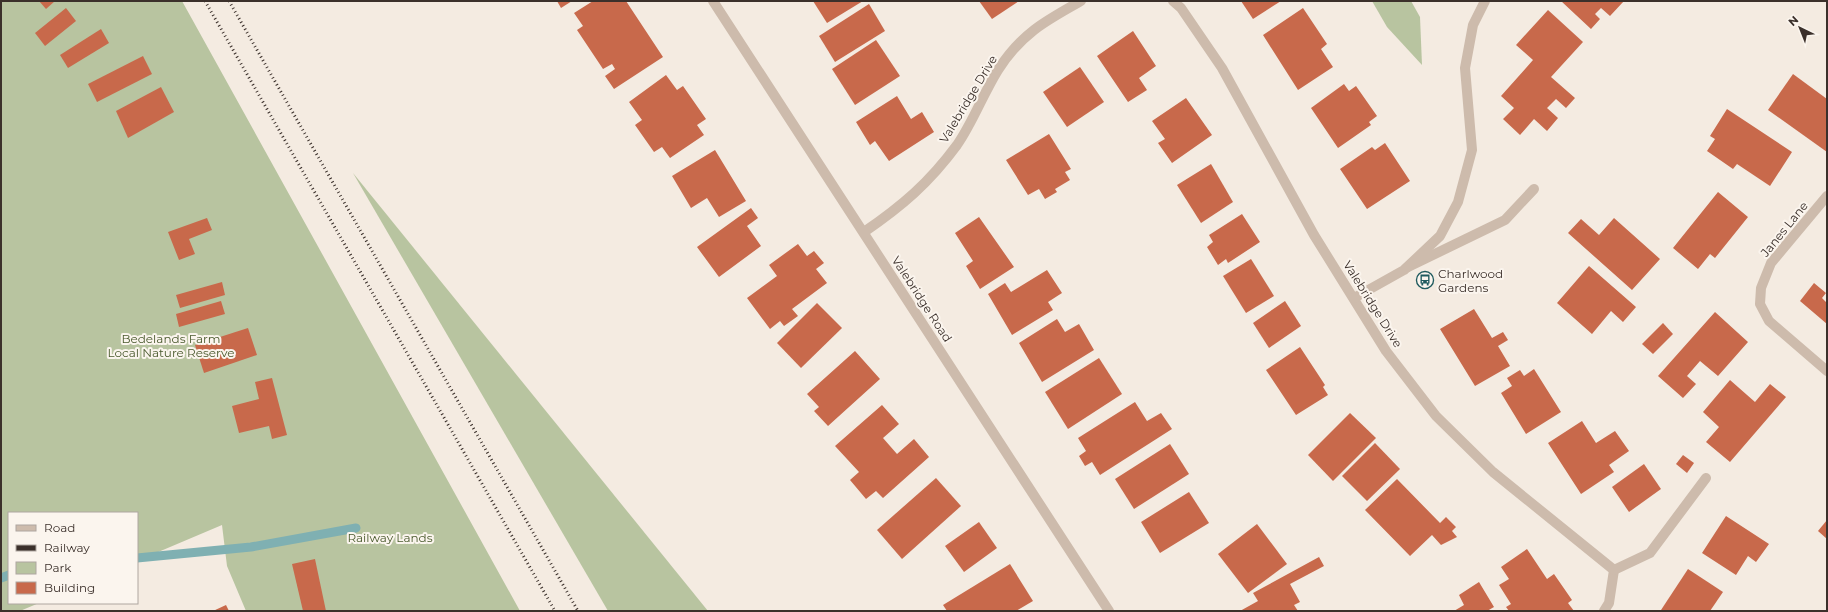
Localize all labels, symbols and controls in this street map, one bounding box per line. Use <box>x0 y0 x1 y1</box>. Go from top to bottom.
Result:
north arrow <box>1780 8 1820 48</box>
text: N <box>1785 13 1801 29</box>
street label: Valebridge Drive <box>936 52 1000 146</box>
street label: Janes Lane <box>1756 198 1811 261</box>
street label: Valebridge Road <box>889 253 955 345</box>
street label: Valebridge Drive <box>1340 258 1406 350</box>
place label: Charlwood Gardens <box>1438 266 1503 295</box>
bus stop icon: Charlwood Gardens <box>1415 270 1435 290</box>
park label: Bedelands Farm Local Nature Reserve <box>107 331 235 360</box>
legend <box>8 512 138 604</box>
text: Road <box>44 520 75 535</box>
park label: Railway Lands <box>347 530 433 545</box>
text: Railway <box>44 540 90 555</box>
text: Park <box>44 560 72 575</box>
text: Building <box>44 580 95 595</box>

